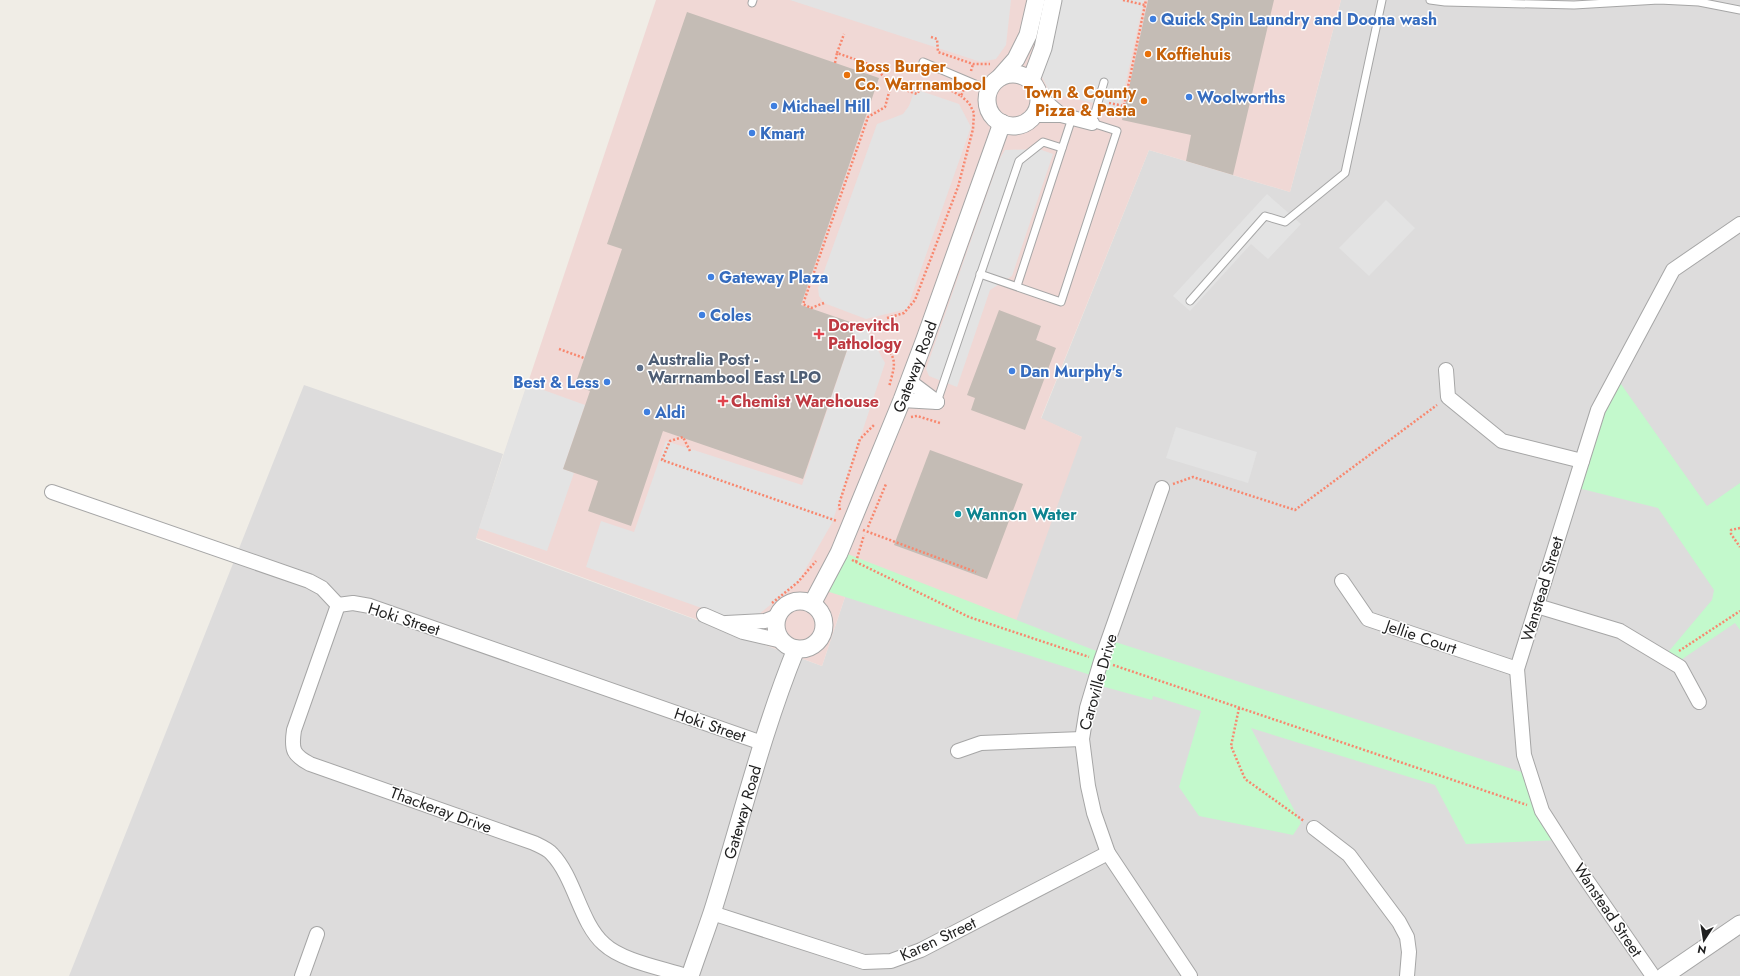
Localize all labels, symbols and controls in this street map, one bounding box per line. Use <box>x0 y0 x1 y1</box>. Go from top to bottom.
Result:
place label: Quick Spin Laundry and Doona wash <box>1161 8 1437 31</box>
marker: Quick Spin Laundry and Doona wash <box>1148 14 1158 24</box>
place label: Koffiehuis <box>1156 43 1231 66</box>
marker: Koffiehuis <box>1143 49 1153 59</box>
place label: Boss Burger Co. Warrnambool <box>855 55 986 96</box>
marker: Boss Burger Co. Warrnambool <box>842 70 852 80</box>
place label: Town & County Pizza & Pasta <box>1024 81 1137 122</box>
place label: Woolworths <box>1197 86 1285 109</box>
marker: Woolworths <box>1184 92 1194 102</box>
place label: Michael Hill <box>782 95 870 118</box>
marker: Town & County Pizza & Pasta <box>1139 96 1149 106</box>
marker: Michael Hill <box>769 101 779 111</box>
place label: Kmart <box>760 122 806 145</box>
marker: Kmart <box>747 128 757 138</box>
place label: Gateway Plaza <box>719 266 828 289</box>
marker: Gateway Plaza <box>706 272 716 282</box>
place label: Coles <box>710 304 751 327</box>
marker: Coles <box>697 310 707 320</box>
place label: Dorevitch Pathology <box>828 314 902 355</box>
street label: Gateway Road <box>887 317 942 416</box>
marker: Dorevitch Pathology <box>813 328 825 340</box>
place label: Australia Post - Warrnambool East LPO <box>647 348 821 389</box>
place label: Dan Murphy's <box>1020 360 1122 383</box>
marker: Australia Post - Warrnambool East LPO <box>635 363 645 373</box>
marker: Dan Murphy's <box>1007 366 1017 376</box>
place label: Best & Less <box>513 371 599 394</box>
marker: Best & Less <box>602 377 612 387</box>
place label: Chemist Warehouse <box>731 390 879 413</box>
marker: Chemist Warehouse <box>718 396 728 406</box>
place label: Aldi <box>654 401 685 424</box>
marker: Aldi <box>642 407 652 417</box>
place label: Wannon Water <box>966 503 1077 526</box>
marker: Wannon Water <box>953 509 963 519</box>
street label: Wanstead Street <box>1515 534 1569 644</box>
street label: Hoki Street <box>365 597 443 641</box>
street label: Jellie Court <box>1380 613 1460 660</box>
street label: Caroville Drive <box>1073 631 1123 733</box>
street label: Hoki Street <box>671 702 749 748</box>
street label: Gateway Road <box>717 762 767 862</box>
street label: Thackeray Drive <box>387 781 495 839</box>
street label: Wanstead Street <box>1568 859 1648 962</box>
street label: Karen Street <box>896 911 980 967</box>
north arrow <box>1684 920 1724 960</box>
text: N <box>1696 941 1708 959</box>

